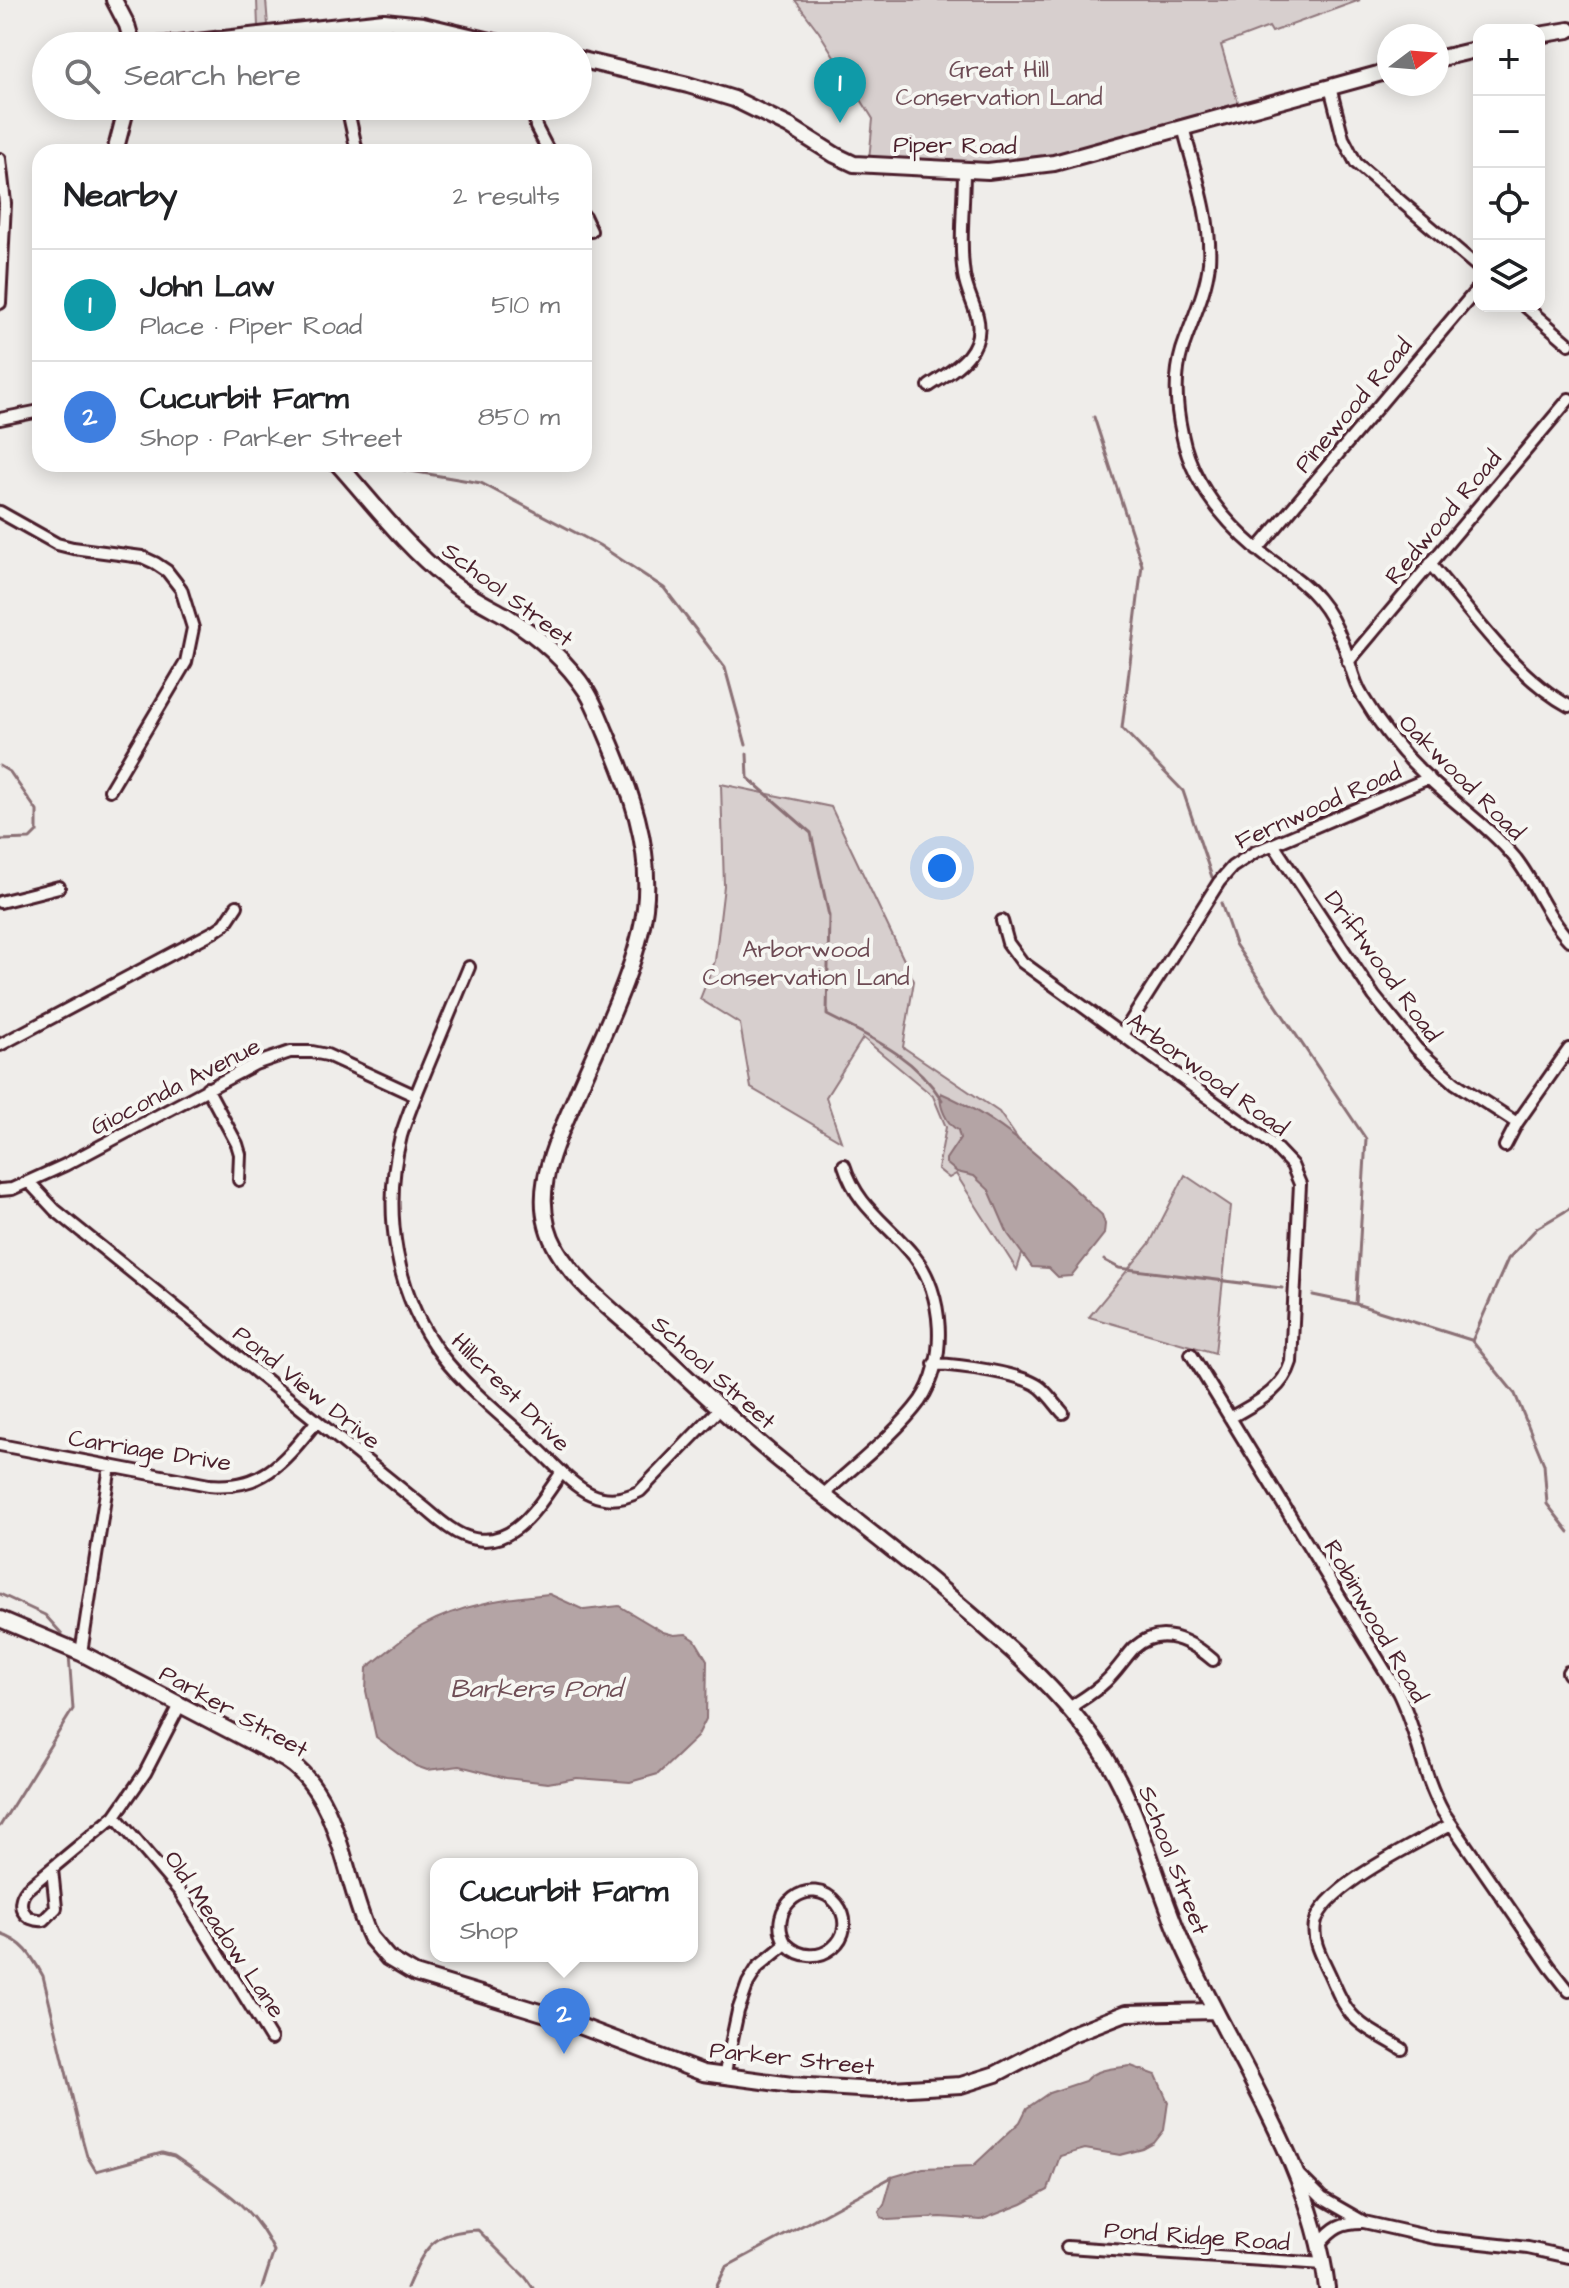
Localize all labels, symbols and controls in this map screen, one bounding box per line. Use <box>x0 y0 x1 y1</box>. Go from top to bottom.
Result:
north arrow <box>1377 24 1449 96</box>
map controls <box>1473 24 1545 312</box>
button: + <box>1473 24 1545 96</box>
search box <box>32 32 592 120</box>
park label: Great Hill Conservation Land <box>896 53 1103 115</box>
icon: search <box>60 54 104 98</box>
text: Search here <box>124 55 301 97</box>
pin: 1 <box>814 57 866 123</box>
button: − <box>1473 96 1545 168</box>
street label: Piper Road <box>893 128 1017 164</box>
button: locate <box>1473 168 1545 240</box>
text: Nearby <box>64 172 178 220</box>
text: 2 results <box>452 178 560 214</box>
button: layers <box>1473 240 1545 312</box>
text: John Law <box>140 266 275 308</box>
text: 1 <box>88 287 92 323</box>
text: 510 m <box>491 287 560 323</box>
text: Place · Piper Road <box>140 308 362 344</box>
street label: Pinewood Road <box>1287 331 1421 481</box>
text: Cucurbit Farm <box>140 378 349 420</box>
text: 2 <box>83 399 97 435</box>
text: 850 m <box>478 399 560 435</box>
text: Shop · Parker Street <box>140 420 402 456</box>
street label: Redwood Road <box>1377 443 1510 592</box>
street label: School Street <box>435 534 581 656</box>
street label: Oakwood Road <box>1390 707 1532 849</box>
street label: Fernwood Road <box>1230 755 1407 859</box>
your location <box>922 848 962 888</box>
street label: Driftwood Road <box>1316 884 1449 1049</box>
park label: Arborwood Conservation Land <box>703 933 910 995</box>
street label: Arborwood Road <box>1120 1005 1295 1145</box>
street label: Gioconda Avenue <box>85 1029 266 1144</box>
street label: School Street <box>644 1308 783 1438</box>
street label: Pond View Drive <box>225 1318 388 1458</box>
street label: Hillcrest Drive <box>443 1325 578 1460</box>
street label: Carriage Drive <box>66 1421 234 1482</box>
street label: Robinwood Road <box>1315 1534 1436 1709</box>
street label: Parker Street <box>153 1657 314 1767</box>
water label: Barkers Pond <box>450 1671 626 1707</box>
street label: School Street <box>1129 1781 1217 1940</box>
street label: Old Meadow Lane <box>155 1844 293 2025</box>
popup <box>430 1858 698 1962</box>
text: Cucurbit Farm <box>460 1871 668 1913</box>
text: Shop <box>460 1913 518 1949</box>
pin: 2 <box>538 1988 590 2054</box>
street label: Parker Street <box>708 2033 876 2085</box>
street label: Pond Ridge Road <box>1103 2214 1291 2261</box>

